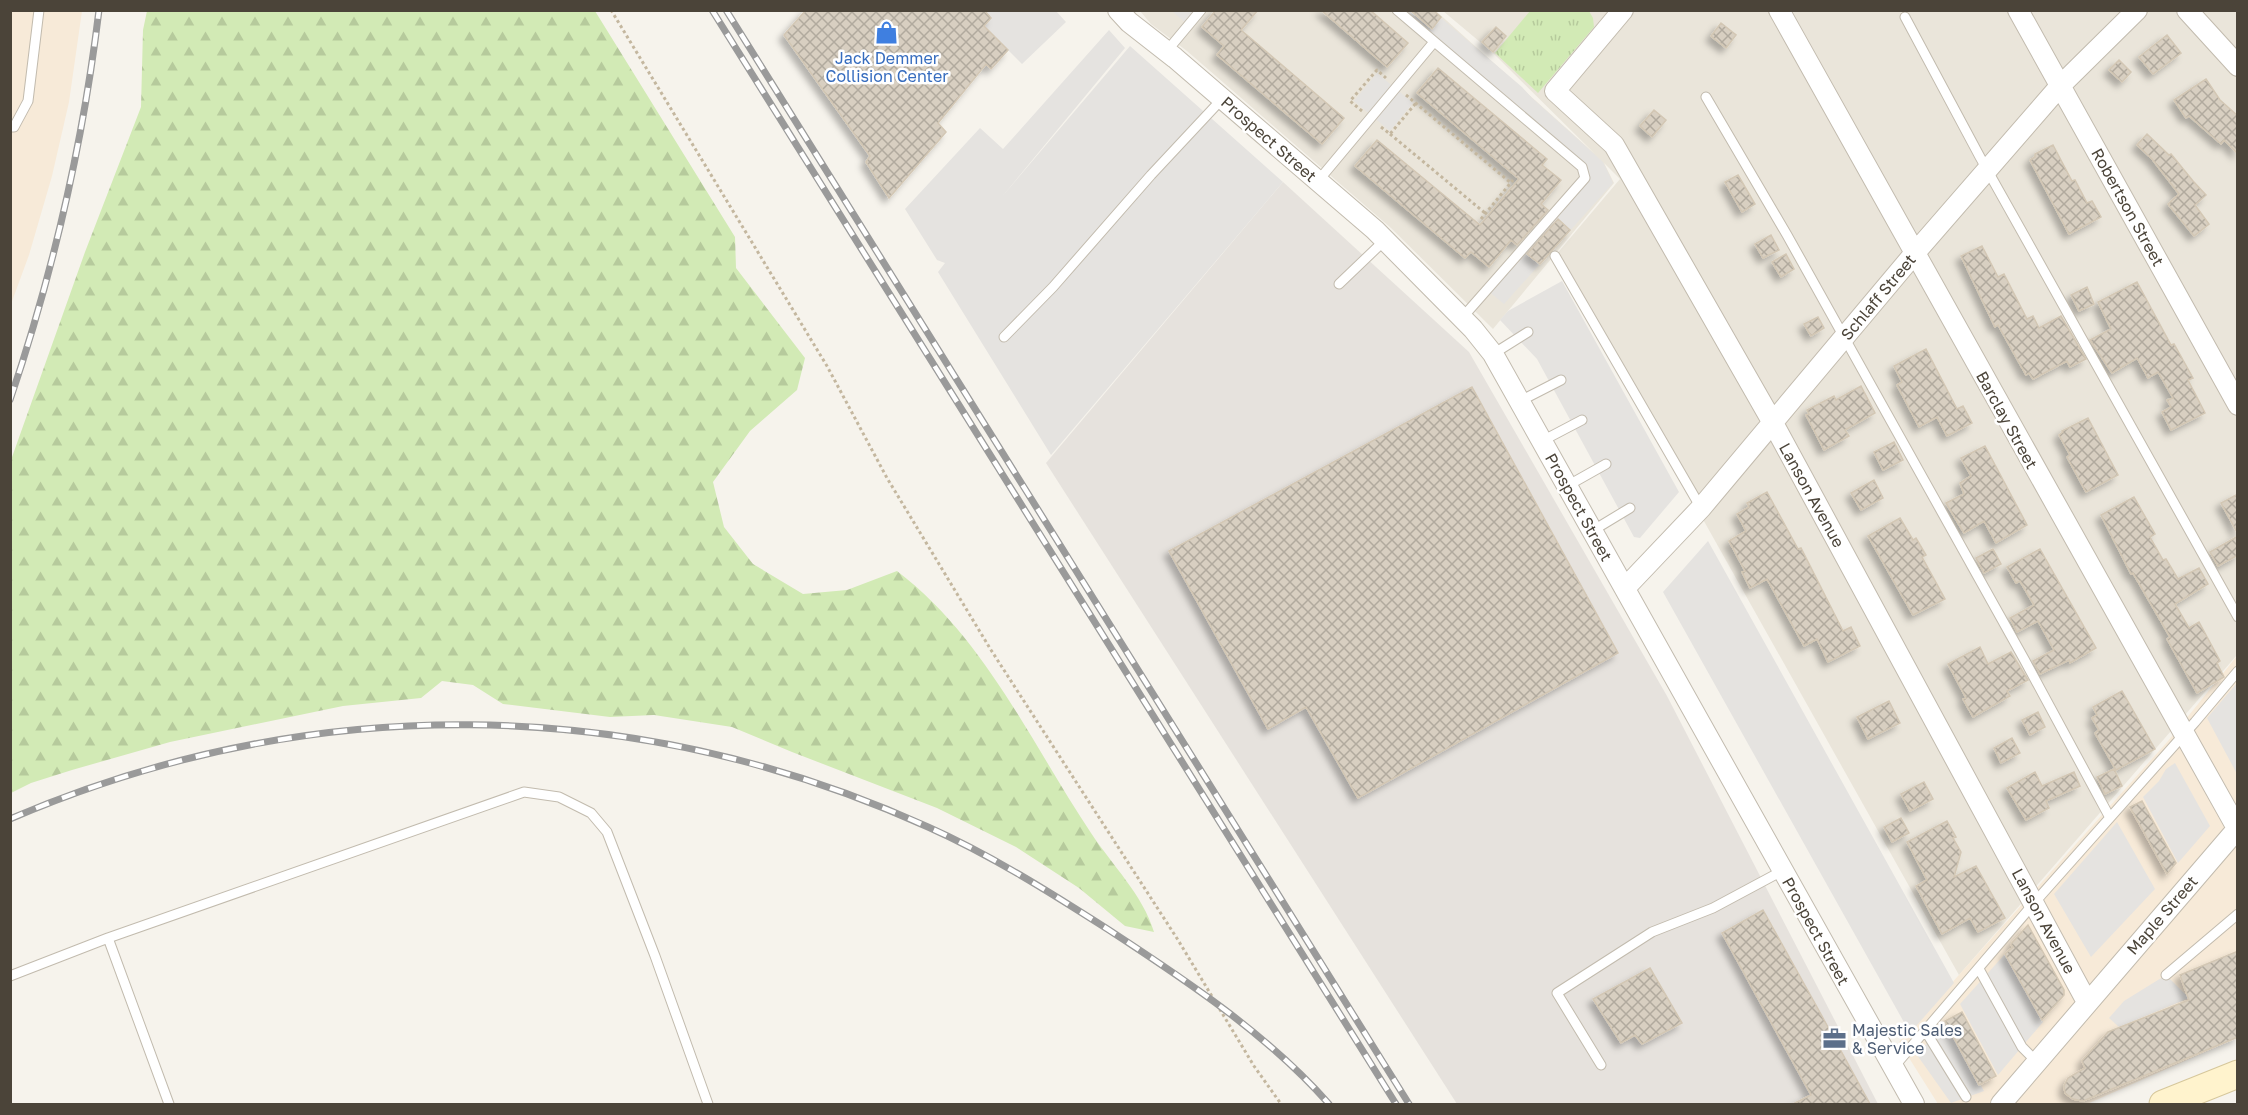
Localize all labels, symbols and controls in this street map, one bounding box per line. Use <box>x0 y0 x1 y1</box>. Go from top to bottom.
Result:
shop icon: Jack Demmer Collision Center <box>874 20 900 46</box>
place label: Jack Demmer Collision Center <box>826 48 948 86</box>
street label: Prospect Street <box>1217 92 1321 186</box>
street label: Robertson Street <box>2087 145 2169 269</box>
street label: Schlaff Street <box>1836 250 1920 344</box>
street label: Barclay Street <box>1972 368 2042 472</box>
street label: Lanson Avenue <box>1775 439 1849 551</box>
street label: Prospect Street <box>1541 450 1617 564</box>
street label: Lanson Avenue <box>2008 865 2080 977</box>
street label: Maple Street <box>2122 871 2202 959</box>
street label: Prospect Street <box>1778 874 1854 988</box>
place label: Majestic Sales & Service <box>1852 1020 1962 1058</box>
office icon: Majestic Sales & Service <box>1821 1026 1847 1052</box>

